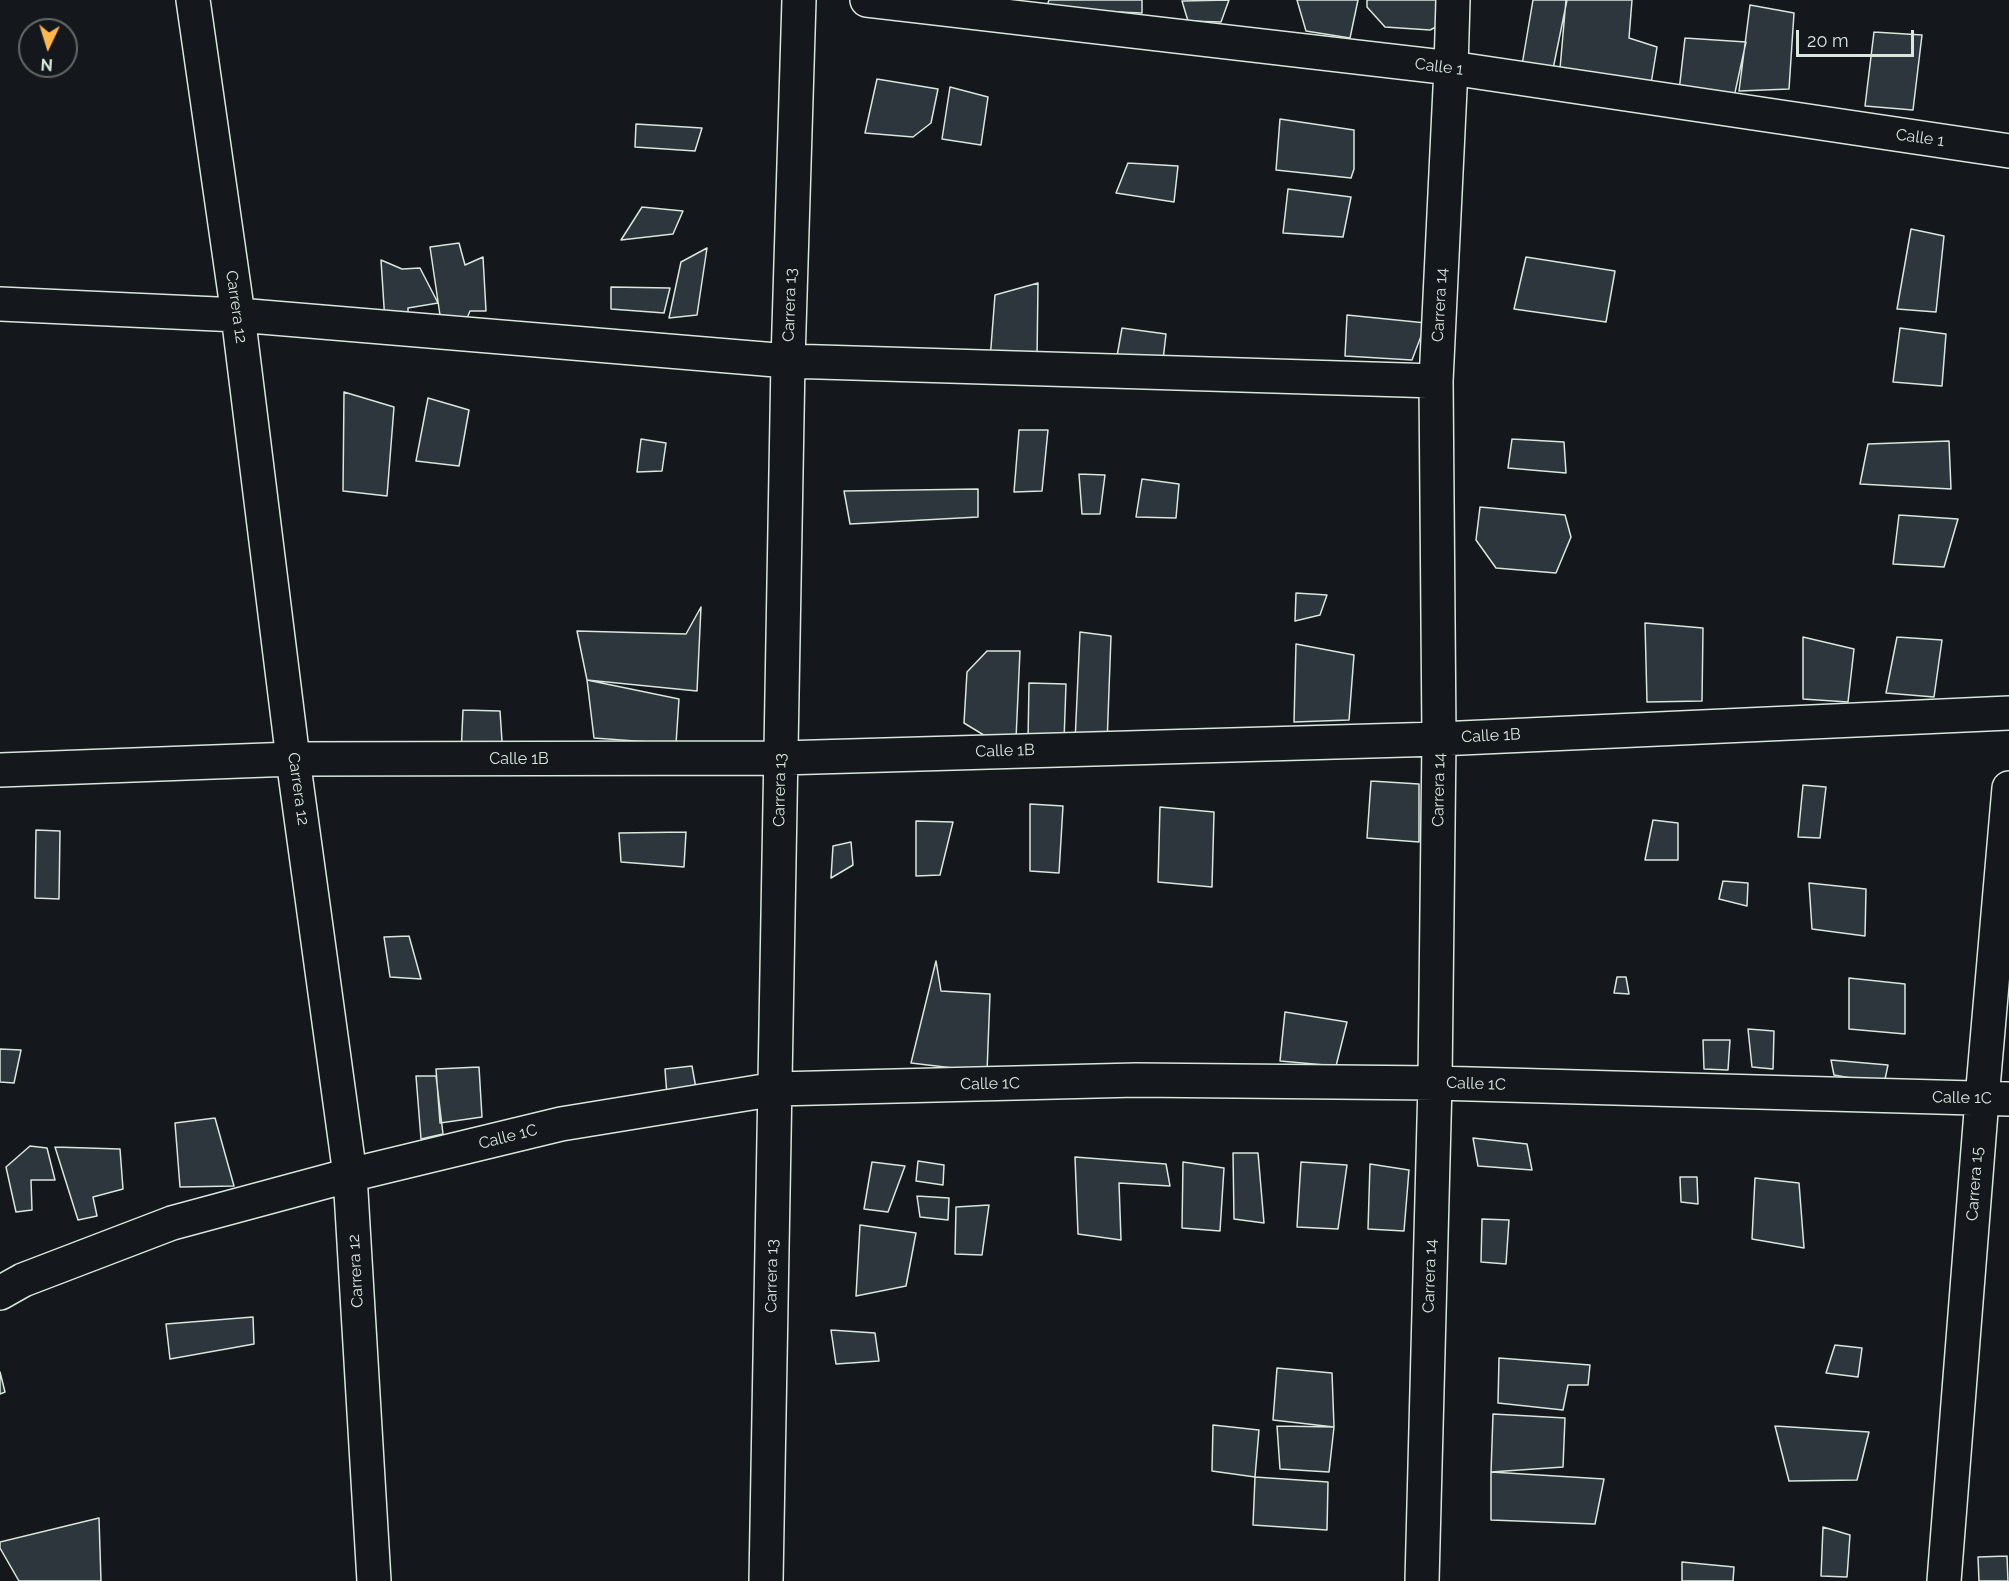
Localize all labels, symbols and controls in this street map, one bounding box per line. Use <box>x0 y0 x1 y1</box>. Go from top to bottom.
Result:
north arrow <box>18 18 78 78</box>
scale bar <box>1799 18 1918 56</box>
text: 20 m <box>1807 30 1849 51</box>
text: N <box>40 55 54 74</box>
street label: Calle 1 <box>1414 55 1464 79</box>
street label: Calle 1 <box>1895 125 1945 151</box>
street label: Carrera 13 <box>779 268 801 342</box>
street label: Carrera 14 <box>1428 268 1452 342</box>
street label: Carrera 12 <box>221 269 251 345</box>
street label: Calle 1B <box>1461 725 1521 747</box>
street label: Calle 1B <box>975 740 1035 762</box>
street label: Calle 1B <box>489 749 549 769</box>
street label: Carrera 12 <box>283 751 313 827</box>
street label: Carrera 13 <box>770 753 790 827</box>
street label: Carrera 14 <box>1429 753 1449 827</box>
street label: Calle 1C <box>1446 1073 1506 1095</box>
street label: Calle 1C <box>960 1074 1020 1094</box>
street label: Calle 1C <box>1932 1088 1992 1108</box>
street label: Calle 1C <box>477 1120 539 1154</box>
street label: Carrera 15 <box>1963 1146 1987 1222</box>
street label: Carrera 12 <box>344 1234 368 1308</box>
street label: Carrera 13 <box>762 1239 782 1313</box>
street label: Carrera 14 <box>1419 1239 1441 1313</box>

